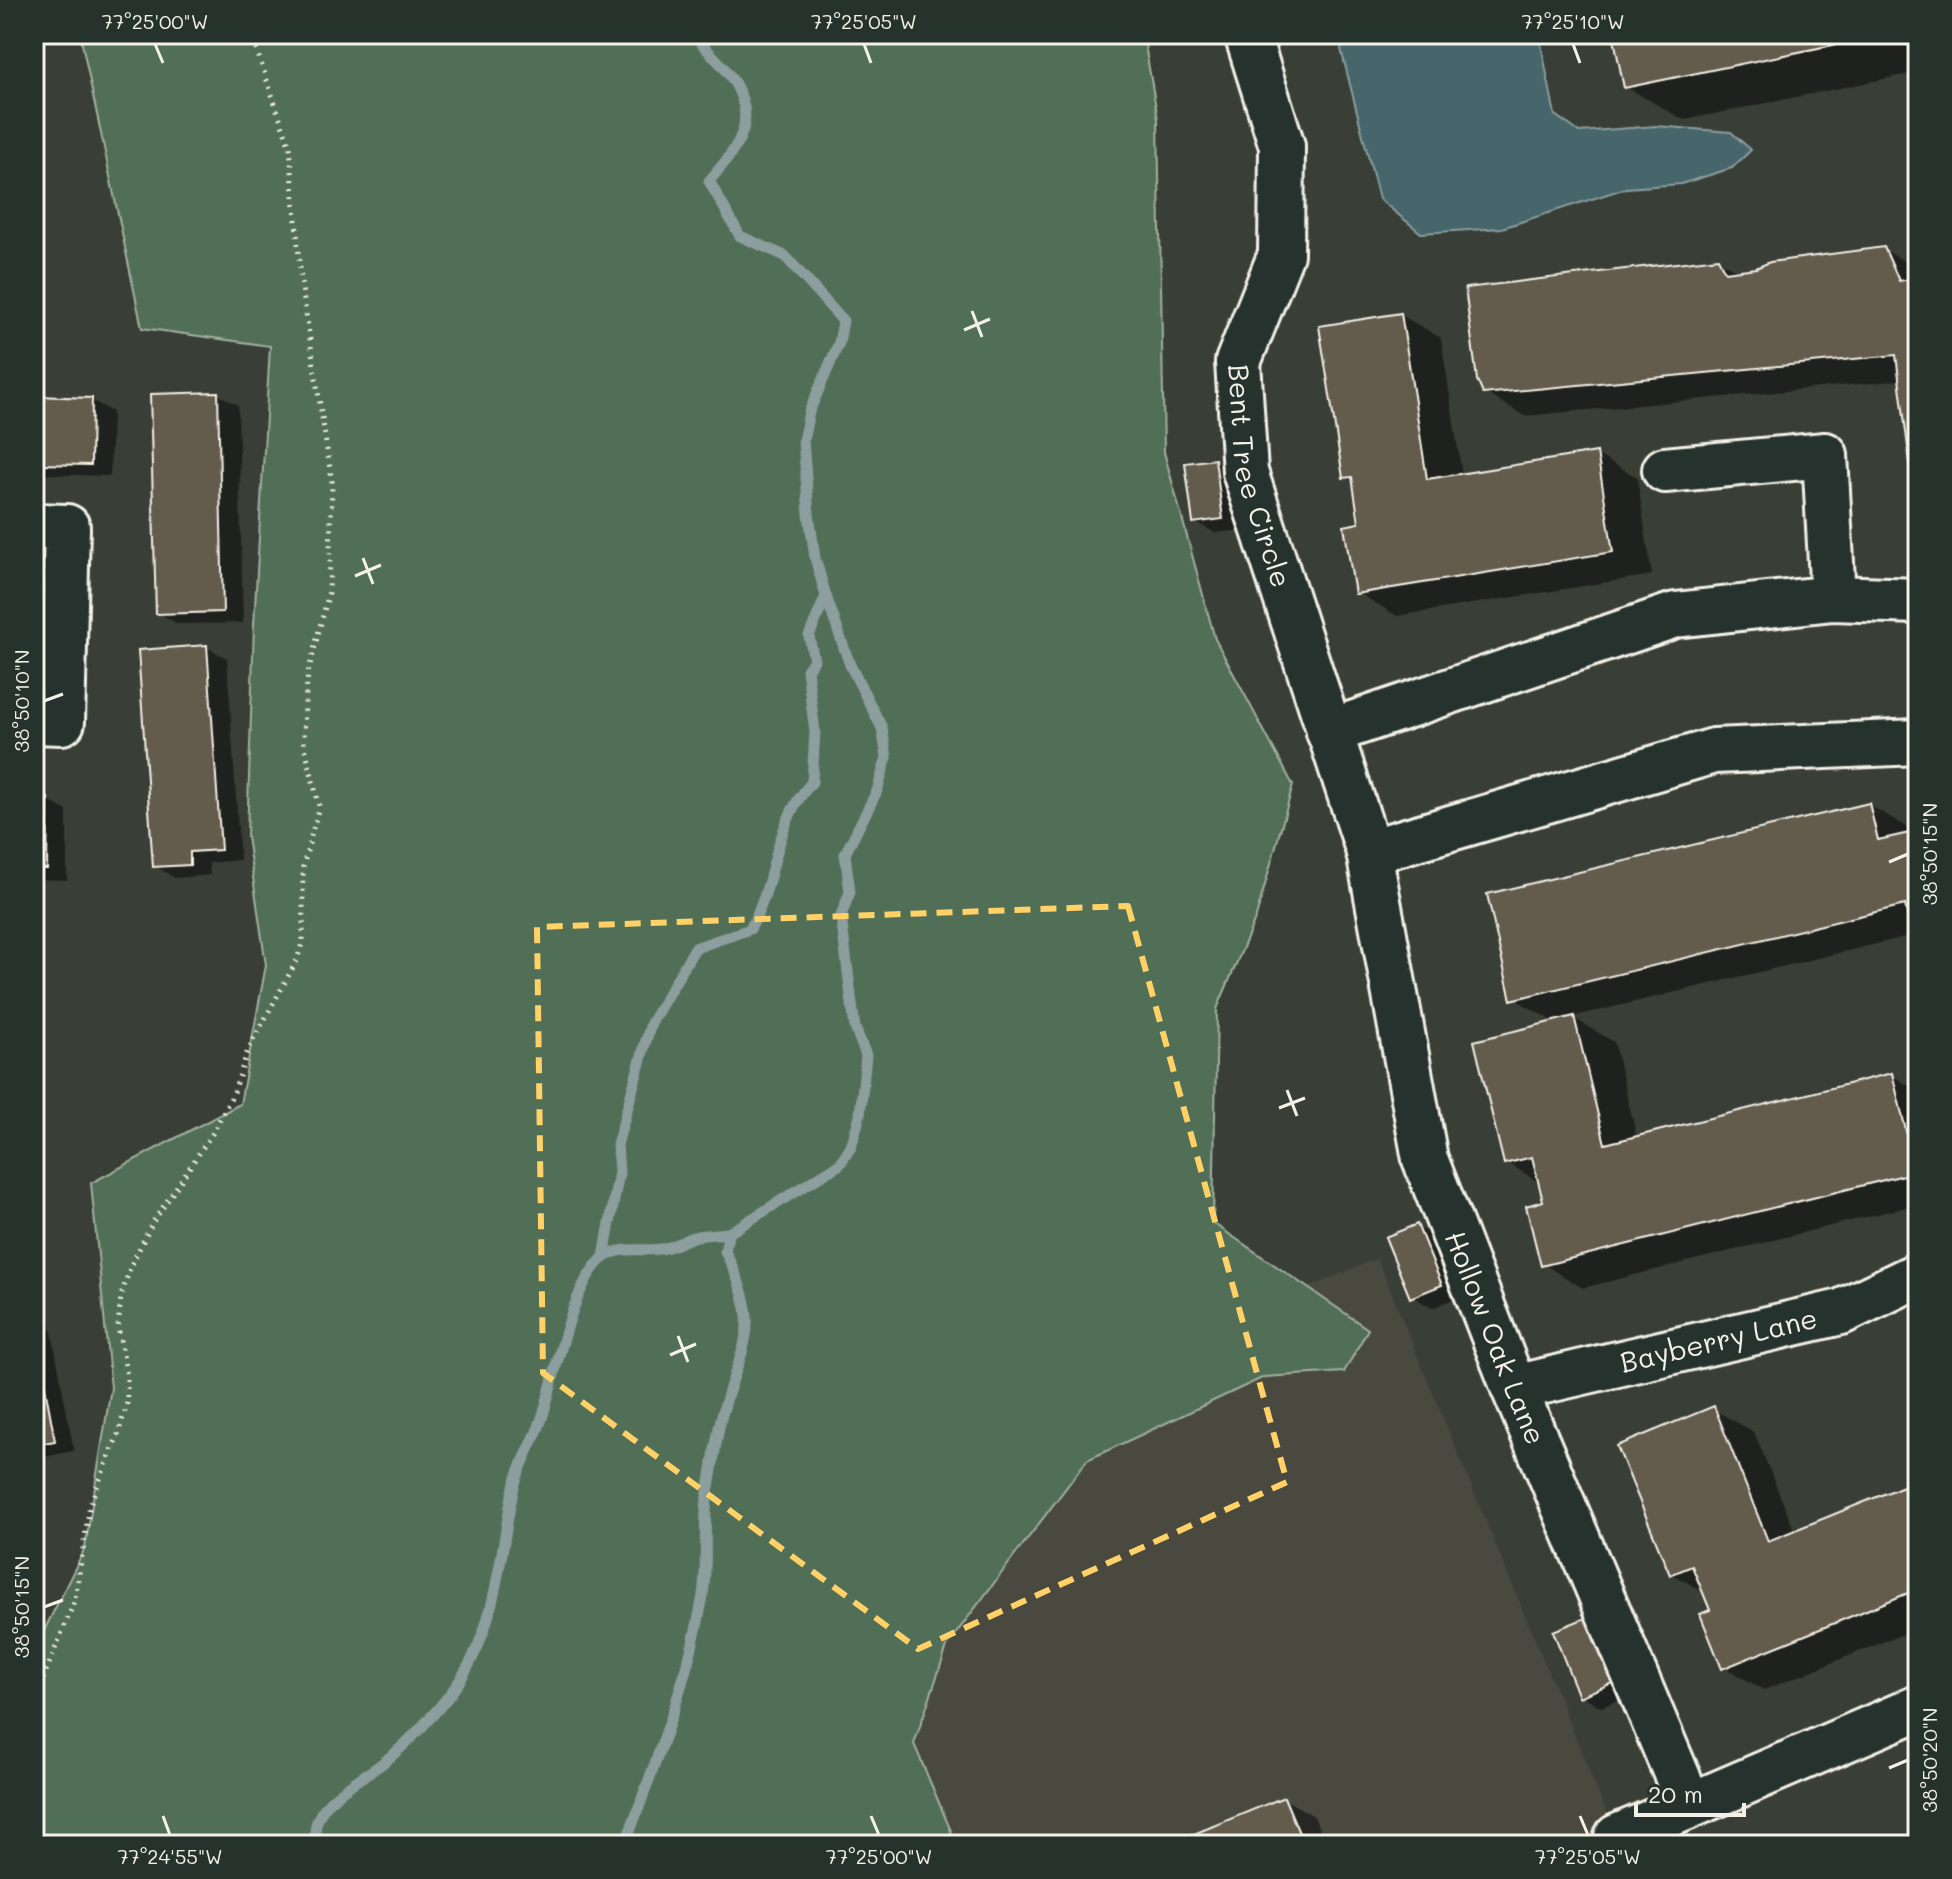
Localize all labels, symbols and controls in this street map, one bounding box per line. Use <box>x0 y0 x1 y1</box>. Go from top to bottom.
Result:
text: 77°25'00"W <box>102 8 208 34</box>
text: 77°25'05"W <box>811 8 917 34</box>
text: 77°25'10"W <box>1521 8 1625 34</box>
street label: Bent Tree Circle <box>1221 363 1300 592</box>
text: 38°50'10"N <box>8 649 34 753</box>
text: 38°50'15"N <box>1916 803 1942 905</box>
street label: Hollow Oak Lane <box>1438 1225 1555 1449</box>
street label: Bayberry Lane <box>1616 1299 1820 1380</box>
text: 38°50'15"N <box>8 1556 34 1658</box>
text: 38°50'20"N <box>1916 1707 1942 1813</box>
scale bar <box>1636 1767 1744 1817</box>
text: 20 m <box>1648 1778 1703 1809</box>
text: 77°24'55"W <box>117 1843 223 1869</box>
text: 77°25'00"W <box>826 1843 932 1869</box>
text: 77°25'05"W <box>1535 1843 1641 1869</box>

